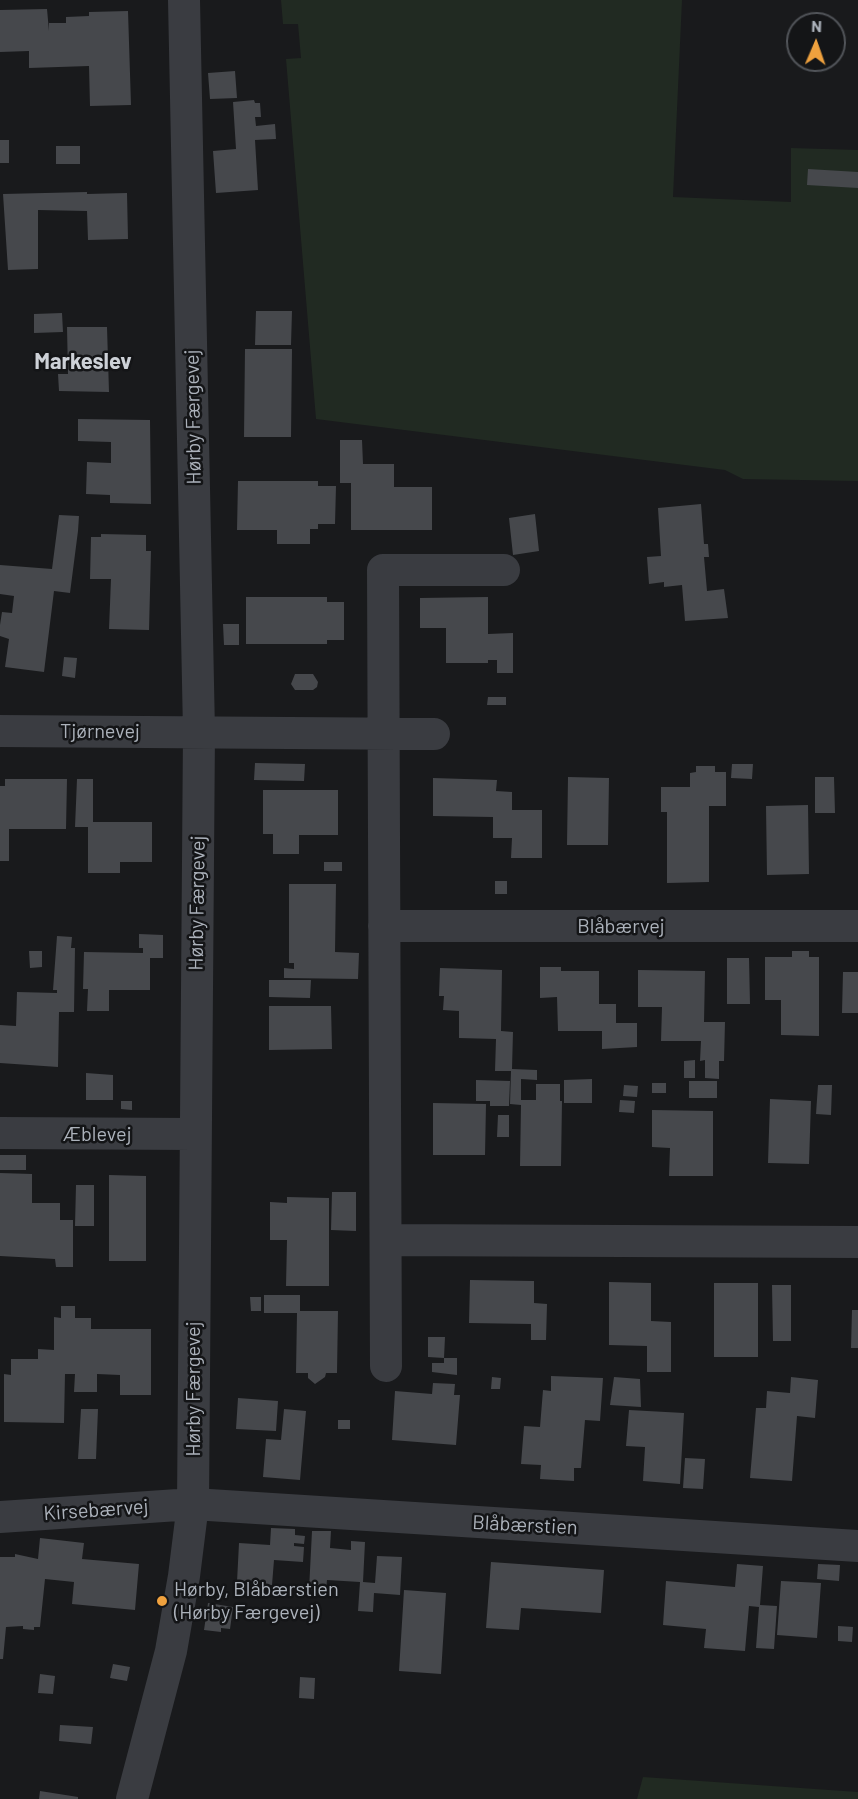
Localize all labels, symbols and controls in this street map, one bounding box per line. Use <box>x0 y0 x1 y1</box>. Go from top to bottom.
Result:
north arrow <box>786 12 846 72</box>
text: N <box>811 16 822 35</box>
district label: Markeslev <box>34 349 132 375</box>
street label: Hørby Færgevej <box>180 349 206 485</box>
street label: Tjørnevej <box>60 719 140 743</box>
street label: Hørby Færgevej <box>184 835 210 971</box>
street label: Blåbærvej <box>577 914 665 938</box>
street label: Æblevej <box>62 1122 132 1146</box>
street label: Hørby Færgevej <box>181 1321 205 1457</box>
street label: Kirsebærvej <box>43 1494 149 1526</box>
street label: Blåbærstien <box>472 1510 578 1540</box>
place label: Hørby, Blåbærstien (Hørby Færgevej) <box>174 1577 339 1624</box>
marker: Hørby, Blåbærstien (Hørby Færgevej) <box>155 1594 169 1608</box>

